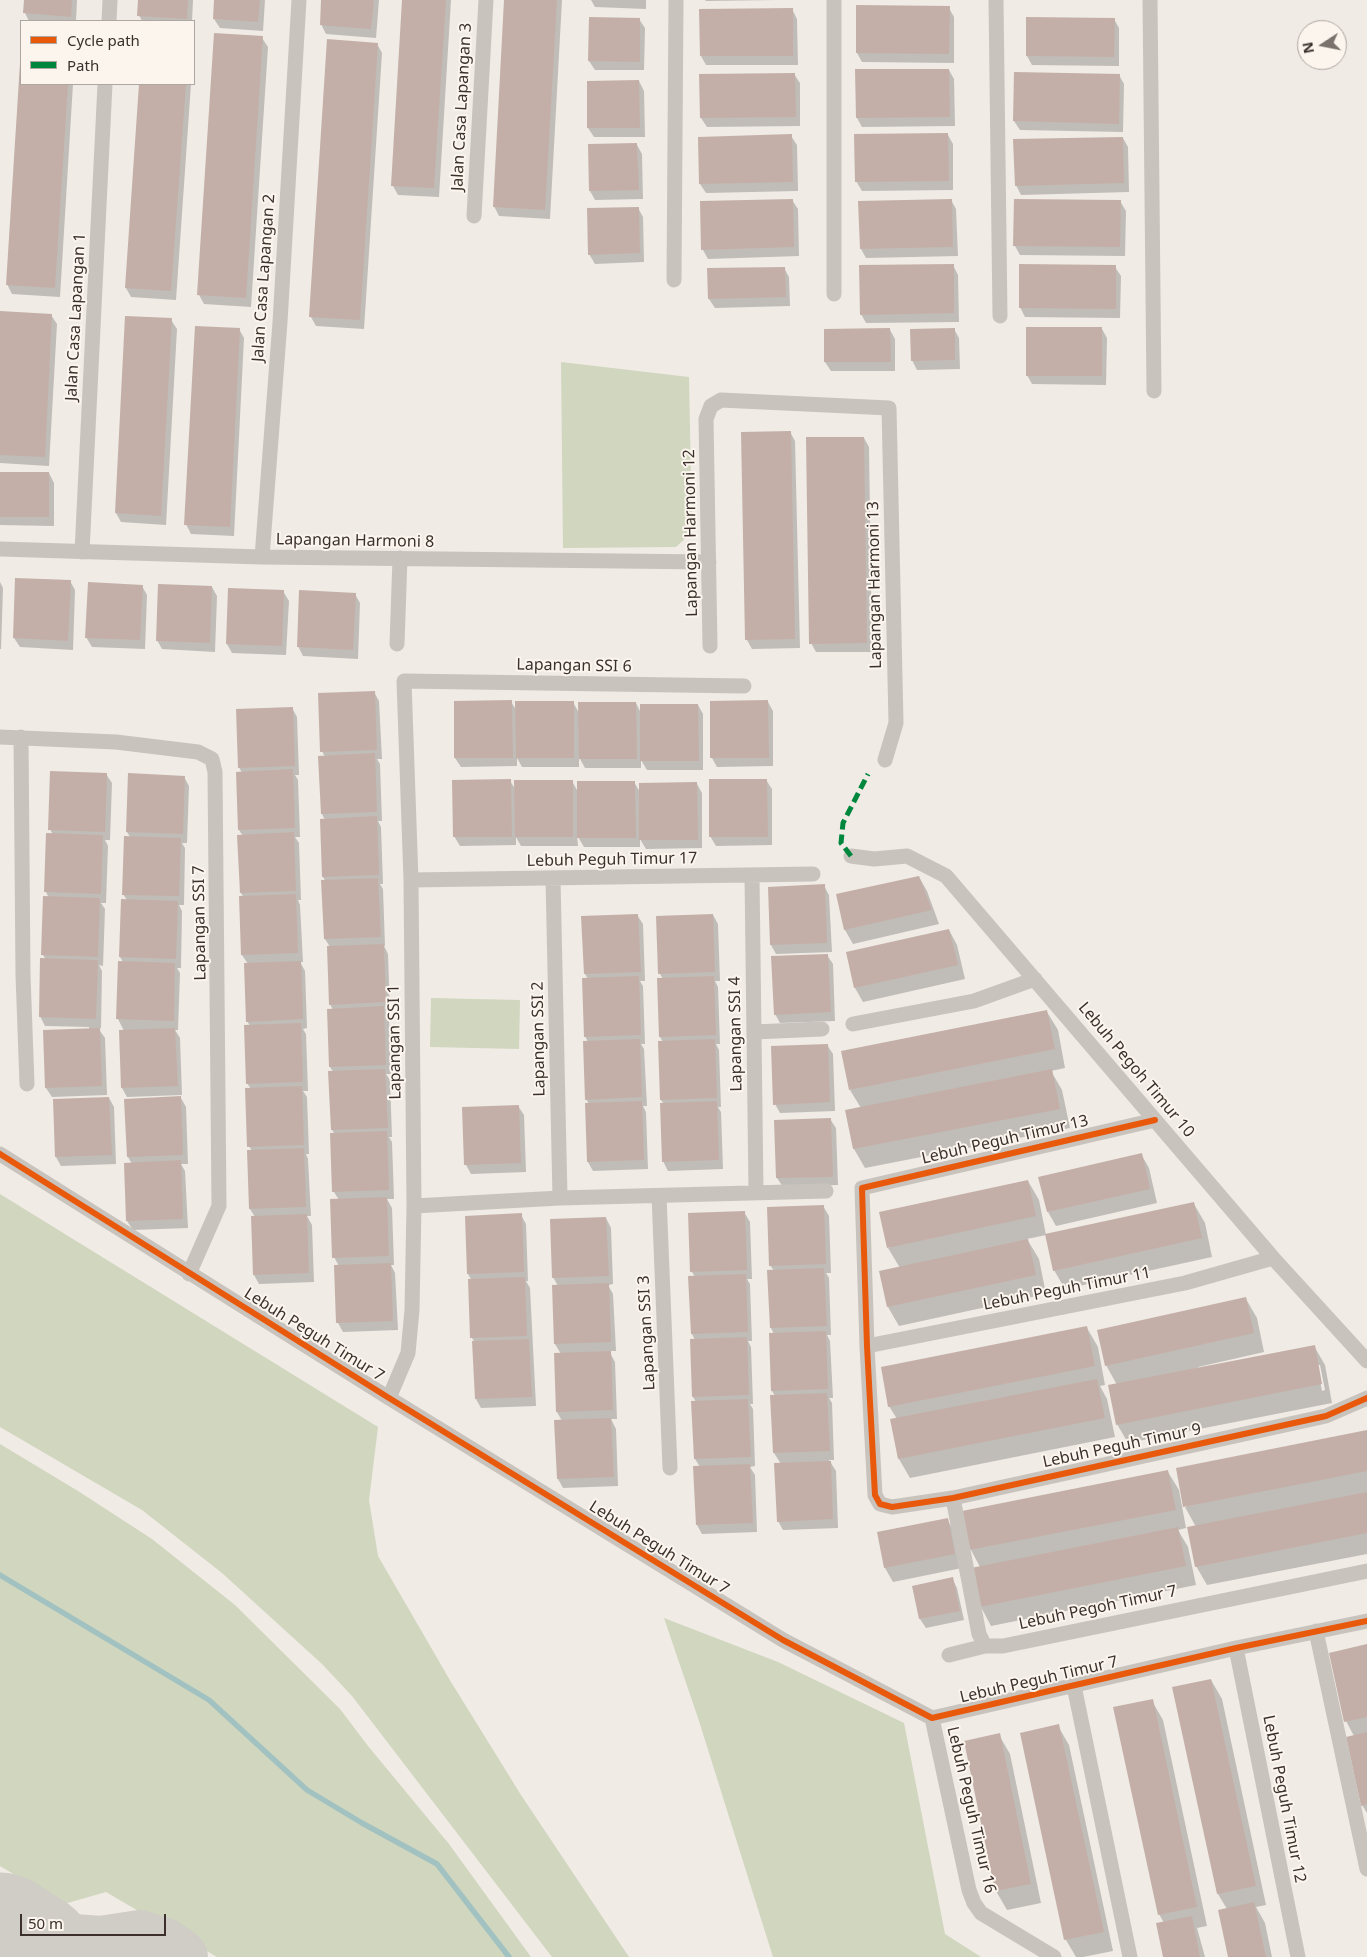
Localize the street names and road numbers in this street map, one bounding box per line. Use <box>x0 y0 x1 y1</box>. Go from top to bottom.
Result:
street label: Jalan Casa Lapangan 3 <box>448 22 476 192</box>
street label: Jalan Casa Lapangan 2 <box>249 193 279 363</box>
street label: Jalan Casa Lapangan 1 <box>62 232 90 402</box>
street label: Lapangan Harmoni 12 <box>680 449 702 617</box>
street label: Lapangan Harmoni 13 <box>864 501 886 669</box>
street label: Lapangan Harmoni 8 <box>276 530 434 552</box>
street label: Lapangan SSI 6 <box>516 655 632 677</box>
street label: Lebuh Peguh Timur 17 <box>527 849 697 871</box>
street label: Lapangan SSI 7 <box>189 865 211 981</box>
street label: Lapangan SSI 4 <box>725 976 747 1092</box>
street label: Lapangan SSI 2 <box>528 981 550 1097</box>
street label: Lapangan SSI 1 <box>384 984 406 1100</box>
street label: Lebuh Pegoh Timur 10 <box>1074 999 1198 1141</box>
street label: Lebuh Peguh Timur 13 <box>920 1111 1090 1169</box>
street label: Lebuh Peguh Timur 11 <box>981 1263 1153 1315</box>
street label: Lapangan SSI 3 <box>634 1275 660 1391</box>
street label: Lebuh Peguh Timur 7 <box>240 1284 388 1386</box>
street label: Lebuh Peguh Timur 9 <box>1041 1420 1203 1472</box>
street label: Lebuh Peguh Timur 7 <box>585 1497 733 1599</box>
street label: Lebuh Pegoh Timur 7 <box>1017 1582 1179 1634</box>
street label: Lebuh Peguh Timur 7 <box>958 1652 1120 1708</box>
street label: Lebuh Peguh Timur 12 <box>1258 1713 1310 1885</box>
street label: Lebuh Peguh Timur 16 <box>942 1725 1000 1895</box>

